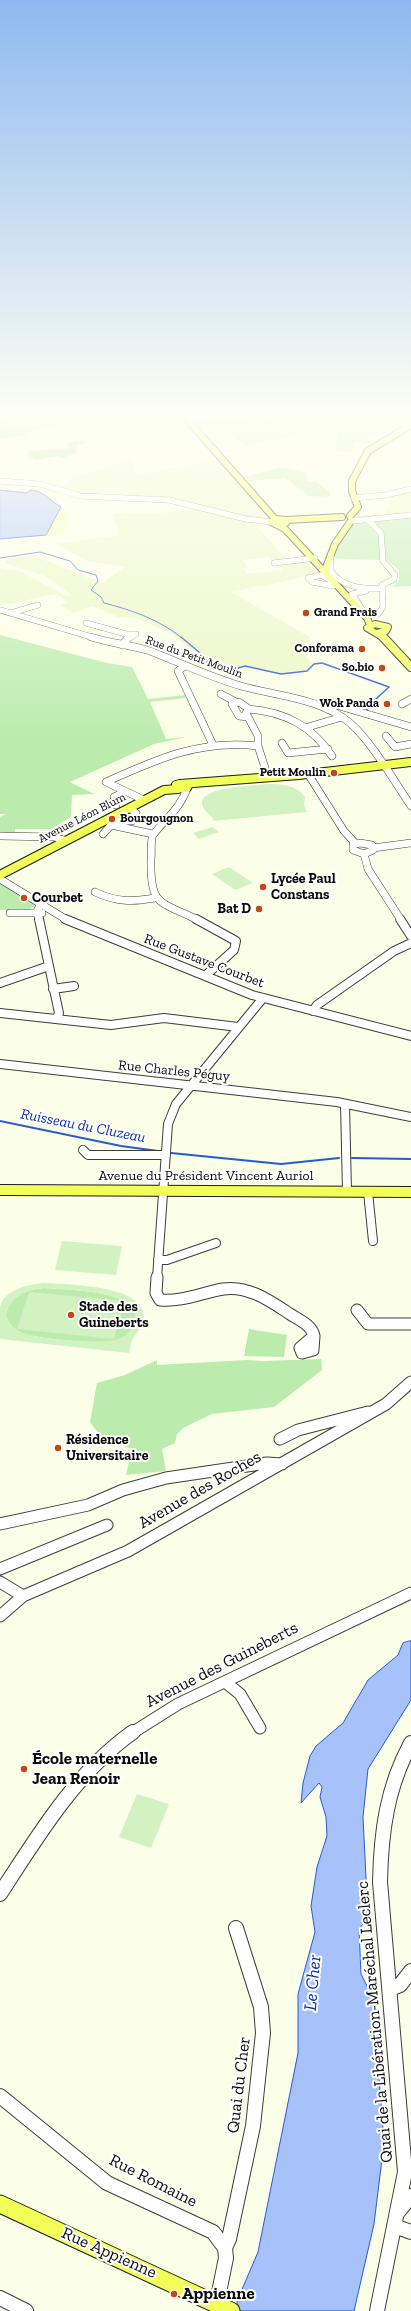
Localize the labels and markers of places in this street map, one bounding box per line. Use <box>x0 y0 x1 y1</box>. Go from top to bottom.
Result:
place label: Grand Frais <box>314 606 377 620</box>
marker: Grand Frais <box>301 608 311 618</box>
place label: Conforama <box>295 642 354 656</box>
marker: Conforama <box>357 644 367 654</box>
place label: So.bio <box>342 661 374 675</box>
marker: So.bio <box>377 663 387 673</box>
place label: Wok Panda <box>319 697 379 711</box>
marker: Wok Panda <box>382 699 392 709</box>
place label: Petit Moulin <box>260 766 326 780</box>
marker: Petit Moulin <box>329 768 339 778</box>
place label: Bourgougnon <box>120 812 193 826</box>
marker: Bourgougnon <box>107 814 117 824</box>
place label: Lycée Paul Constans <box>271 871 336 904</box>
marker: Lycée Paul Constans <box>258 882 268 892</box>
place label: Courbet <box>32 890 83 906</box>
marker: Courbet <box>19 893 29 903</box>
place label: Bat D <box>217 901 251 917</box>
marker: Bat D <box>254 904 264 914</box>
place label: Stade des Guineberts <box>79 1299 149 1332</box>
marker: Stade des Guineberts <box>66 1310 76 1320</box>
place label: Résidence Universitaire <box>66 1432 148 1464</box>
marker: Résidence Universitaire <box>53 1443 63 1453</box>
place label: École maternelle Jean Renoir <box>32 1749 157 1789</box>
marker: École maternelle Jean Renoir <box>19 1764 29 1774</box>
place label: Appienne <box>182 2284 255 2304</box>
marker: Appienne <box>169 2289 179 2299</box>

